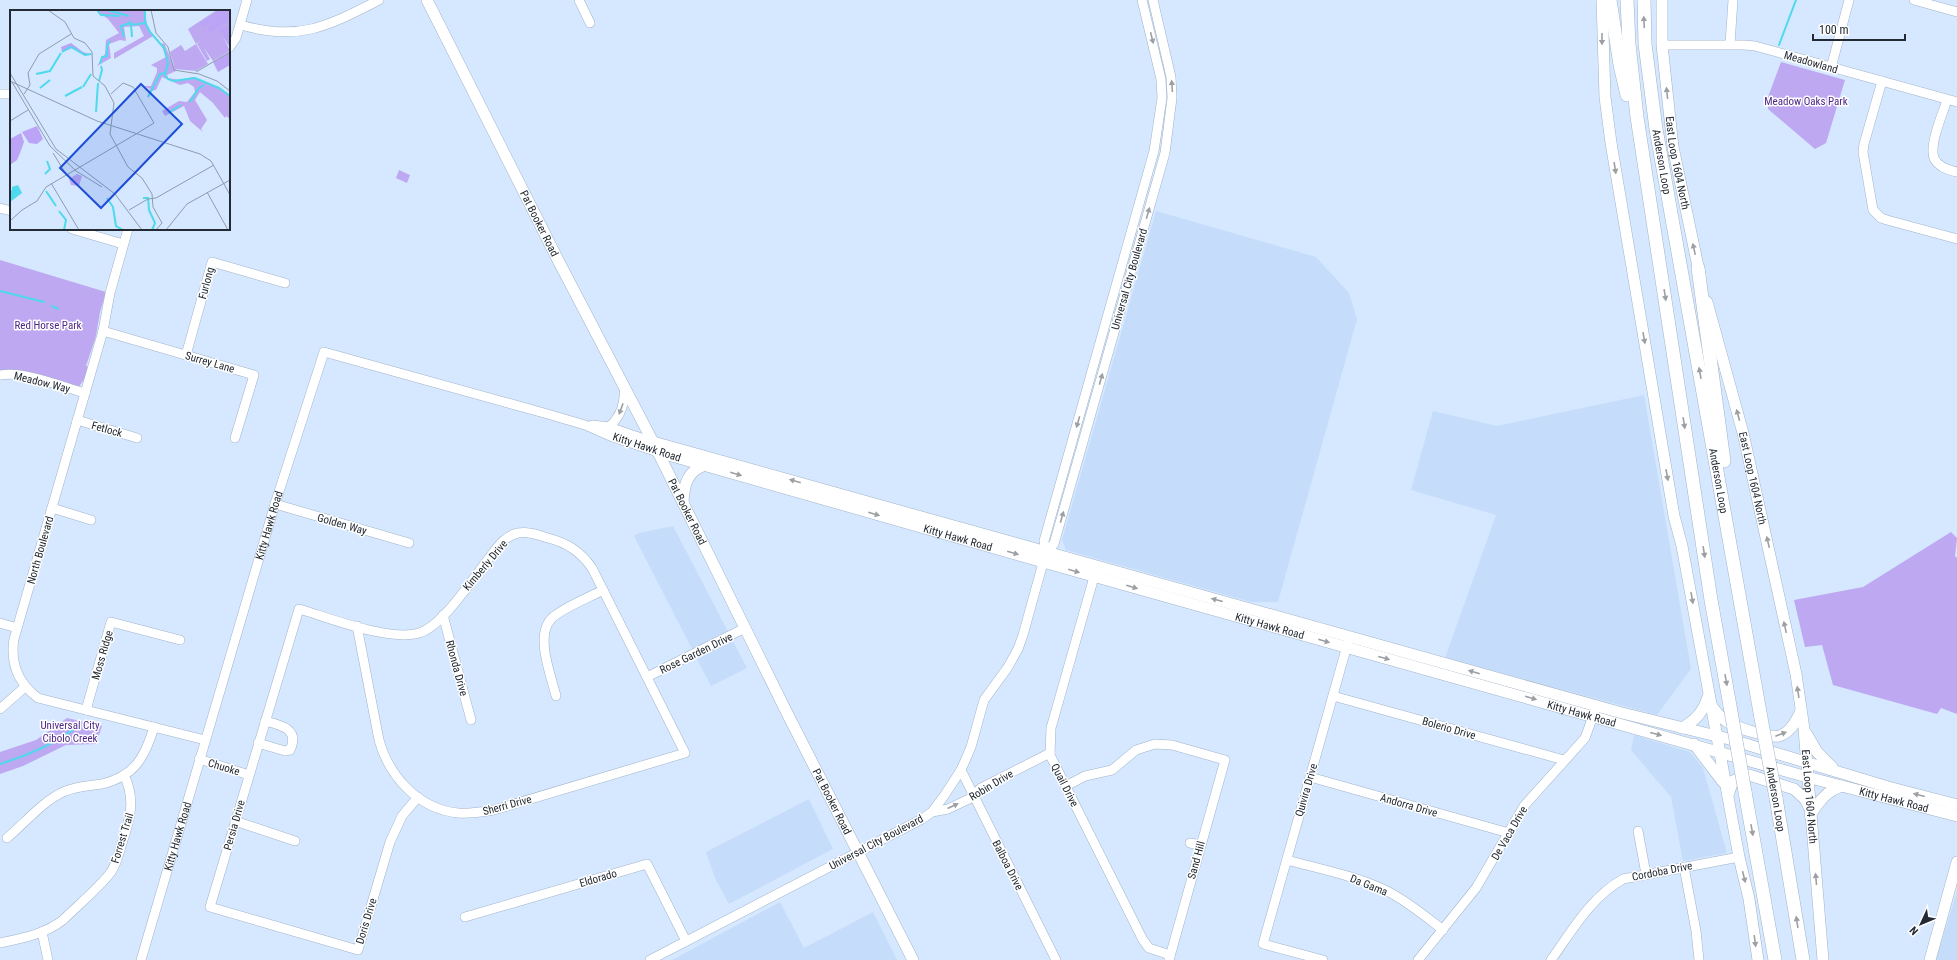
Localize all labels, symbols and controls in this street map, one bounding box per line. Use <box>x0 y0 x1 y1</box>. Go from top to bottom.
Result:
inset map <box>10 10 230 230</box>
one-way arrow <box>1641 16 1648 28</box>
scale bar <box>1813 16 1905 42</box>
text: 100 m <box>1819 23 1849 37</box>
one-way arrow <box>1149 32 1155 44</box>
one-way arrow <box>1599 33 1605 46</box>
street label: Meadowland <box>1782 49 1839 76</box>
one-way arrow <box>1168 80 1175 92</box>
one-way arrow <box>1664 87 1670 100</box>
park label: Meadow Oaks Park <box>1764 95 1848 108</box>
street label: East Loop 1604 North <box>1663 116 1692 211</box>
street label: Anderson Loop <box>1649 128 1674 195</box>
one-way arrow <box>1612 162 1618 174</box>
street label: Pat Booker Road <box>517 188 561 259</box>
one-way arrow <box>1145 207 1151 219</box>
street label: Universal City Boulevard <box>1109 227 1150 331</box>
one-way arrow <box>1690 243 1696 255</box>
street label: Furlong <box>196 266 217 301</box>
one-way arrow <box>1662 289 1668 301</box>
park label: Red Horse Park <box>15 319 82 332</box>
one-way arrow <box>1641 332 1647 344</box>
street label: Surrey Lane <box>184 349 236 376</box>
one-way arrow <box>1696 367 1702 379</box>
street label: Meadow Way <box>12 369 72 396</box>
one-way arrow <box>1098 372 1104 384</box>
one-way arrow <box>618 403 625 415</box>
one-way arrow <box>1735 409 1741 421</box>
one-way arrow <box>1075 416 1081 428</box>
one-way arrow <box>1681 417 1687 430</box>
street label: Fetlock <box>90 419 124 440</box>
street label: Kitty Hawk Road <box>611 430 683 465</box>
street label: East Loop 1604 North <box>1736 431 1769 526</box>
street label: Anderson Loop <box>1706 447 1730 514</box>
one-way arrow <box>1665 469 1671 482</box>
one-way arrow <box>730 471 742 477</box>
street label: Pat Booker Road <box>665 476 709 547</box>
one-way arrow <box>788 478 801 484</box>
street label: Kitty Hawk Road <box>253 490 286 561</box>
street label: Golden Way <box>316 511 369 538</box>
one-way arrow <box>868 511 880 517</box>
one-way arrow <box>1059 511 1065 523</box>
street label: North Boulevard <box>25 515 56 586</box>
street label: Kitty Hawk Road <box>922 522 994 554</box>
one-way arrow <box>1764 536 1770 548</box>
street label: Kimberly Drive <box>460 537 510 593</box>
one-way arrow <box>1701 546 1707 558</box>
one-way arrow <box>1007 550 1019 556</box>
one-way arrow <box>1068 568 1080 574</box>
one-way arrow <box>1126 584 1138 590</box>
one-way arrow <box>1689 592 1695 604</box>
one-way arrow <box>1211 597 1223 603</box>
street label: Kitty Hawk Road <box>1234 610 1306 642</box>
one-way arrow <box>1782 621 1788 633</box>
street label: Moss Ridge <box>89 629 116 681</box>
street label: Rose Garden Drive <box>658 630 735 677</box>
one-way arrow <box>1319 638 1331 644</box>
street label: Rhonda Drive <box>443 639 470 697</box>
one-way arrow <box>1378 655 1390 661</box>
one-way arrow <box>1468 669 1480 675</box>
one-way arrow <box>1723 674 1729 686</box>
one-way arrow <box>1795 686 1801 698</box>
one-way arrow <box>1525 695 1537 701</box>
street label: Kitty Hawk Road <box>1546 698 1618 730</box>
street label: Bolerio Drive <box>1421 715 1477 742</box>
park label: Universal City Cibolo Creek <box>40 719 100 745</box>
one-way arrow <box>1775 730 1787 736</box>
one-way arrow <box>1650 731 1662 737</box>
street label: East Loop 1604 North <box>1799 749 1819 844</box>
street label: Chuoke <box>206 757 241 778</box>
street label: Quail Drive <box>1048 761 1081 809</box>
street label: Quivira Drive <box>1293 762 1320 818</box>
street label: Pat Booker Road <box>809 766 854 837</box>
street label: Anderson Loop <box>1763 766 1788 833</box>
street label: Robin Drive <box>967 767 1016 804</box>
street label: Kitty Hawk Road <box>1858 785 1930 815</box>
street label: Andorra Drive <box>1379 791 1439 820</box>
one-way arrow <box>1913 792 1925 798</box>
street label: Sherri Drive <box>481 793 533 818</box>
street label: Persia Drive <box>221 798 248 852</box>
street label: Kitty Hawk Road <box>162 800 194 872</box>
one-way arrow <box>948 803 959 809</box>
street label: De Vaca Drive <box>1489 804 1530 862</box>
street label: Forrest Trail <box>109 811 136 865</box>
street label: Universal City Boulevard <box>827 812 926 873</box>
one-way arrow <box>1750 824 1756 836</box>
street label: Balboa Drive <box>989 838 1026 892</box>
street label: Sand Hill <box>1185 840 1208 880</box>
street label: Cordoba Drive <box>1631 859 1693 884</box>
street label: Eldorado <box>578 867 619 890</box>
one-way arrow <box>1741 871 1747 884</box>
street label: Da Gama <box>1348 872 1390 899</box>
one-way arrow <box>1813 873 1820 885</box>
street label: Doris Drive <box>353 897 380 946</box>
north arrow <box>1901 904 1941 944</box>
one-way arrow <box>1793 915 1799 928</box>
text: N <box>1907 923 1921 938</box>
one-way arrow <box>1752 935 1758 947</box>

